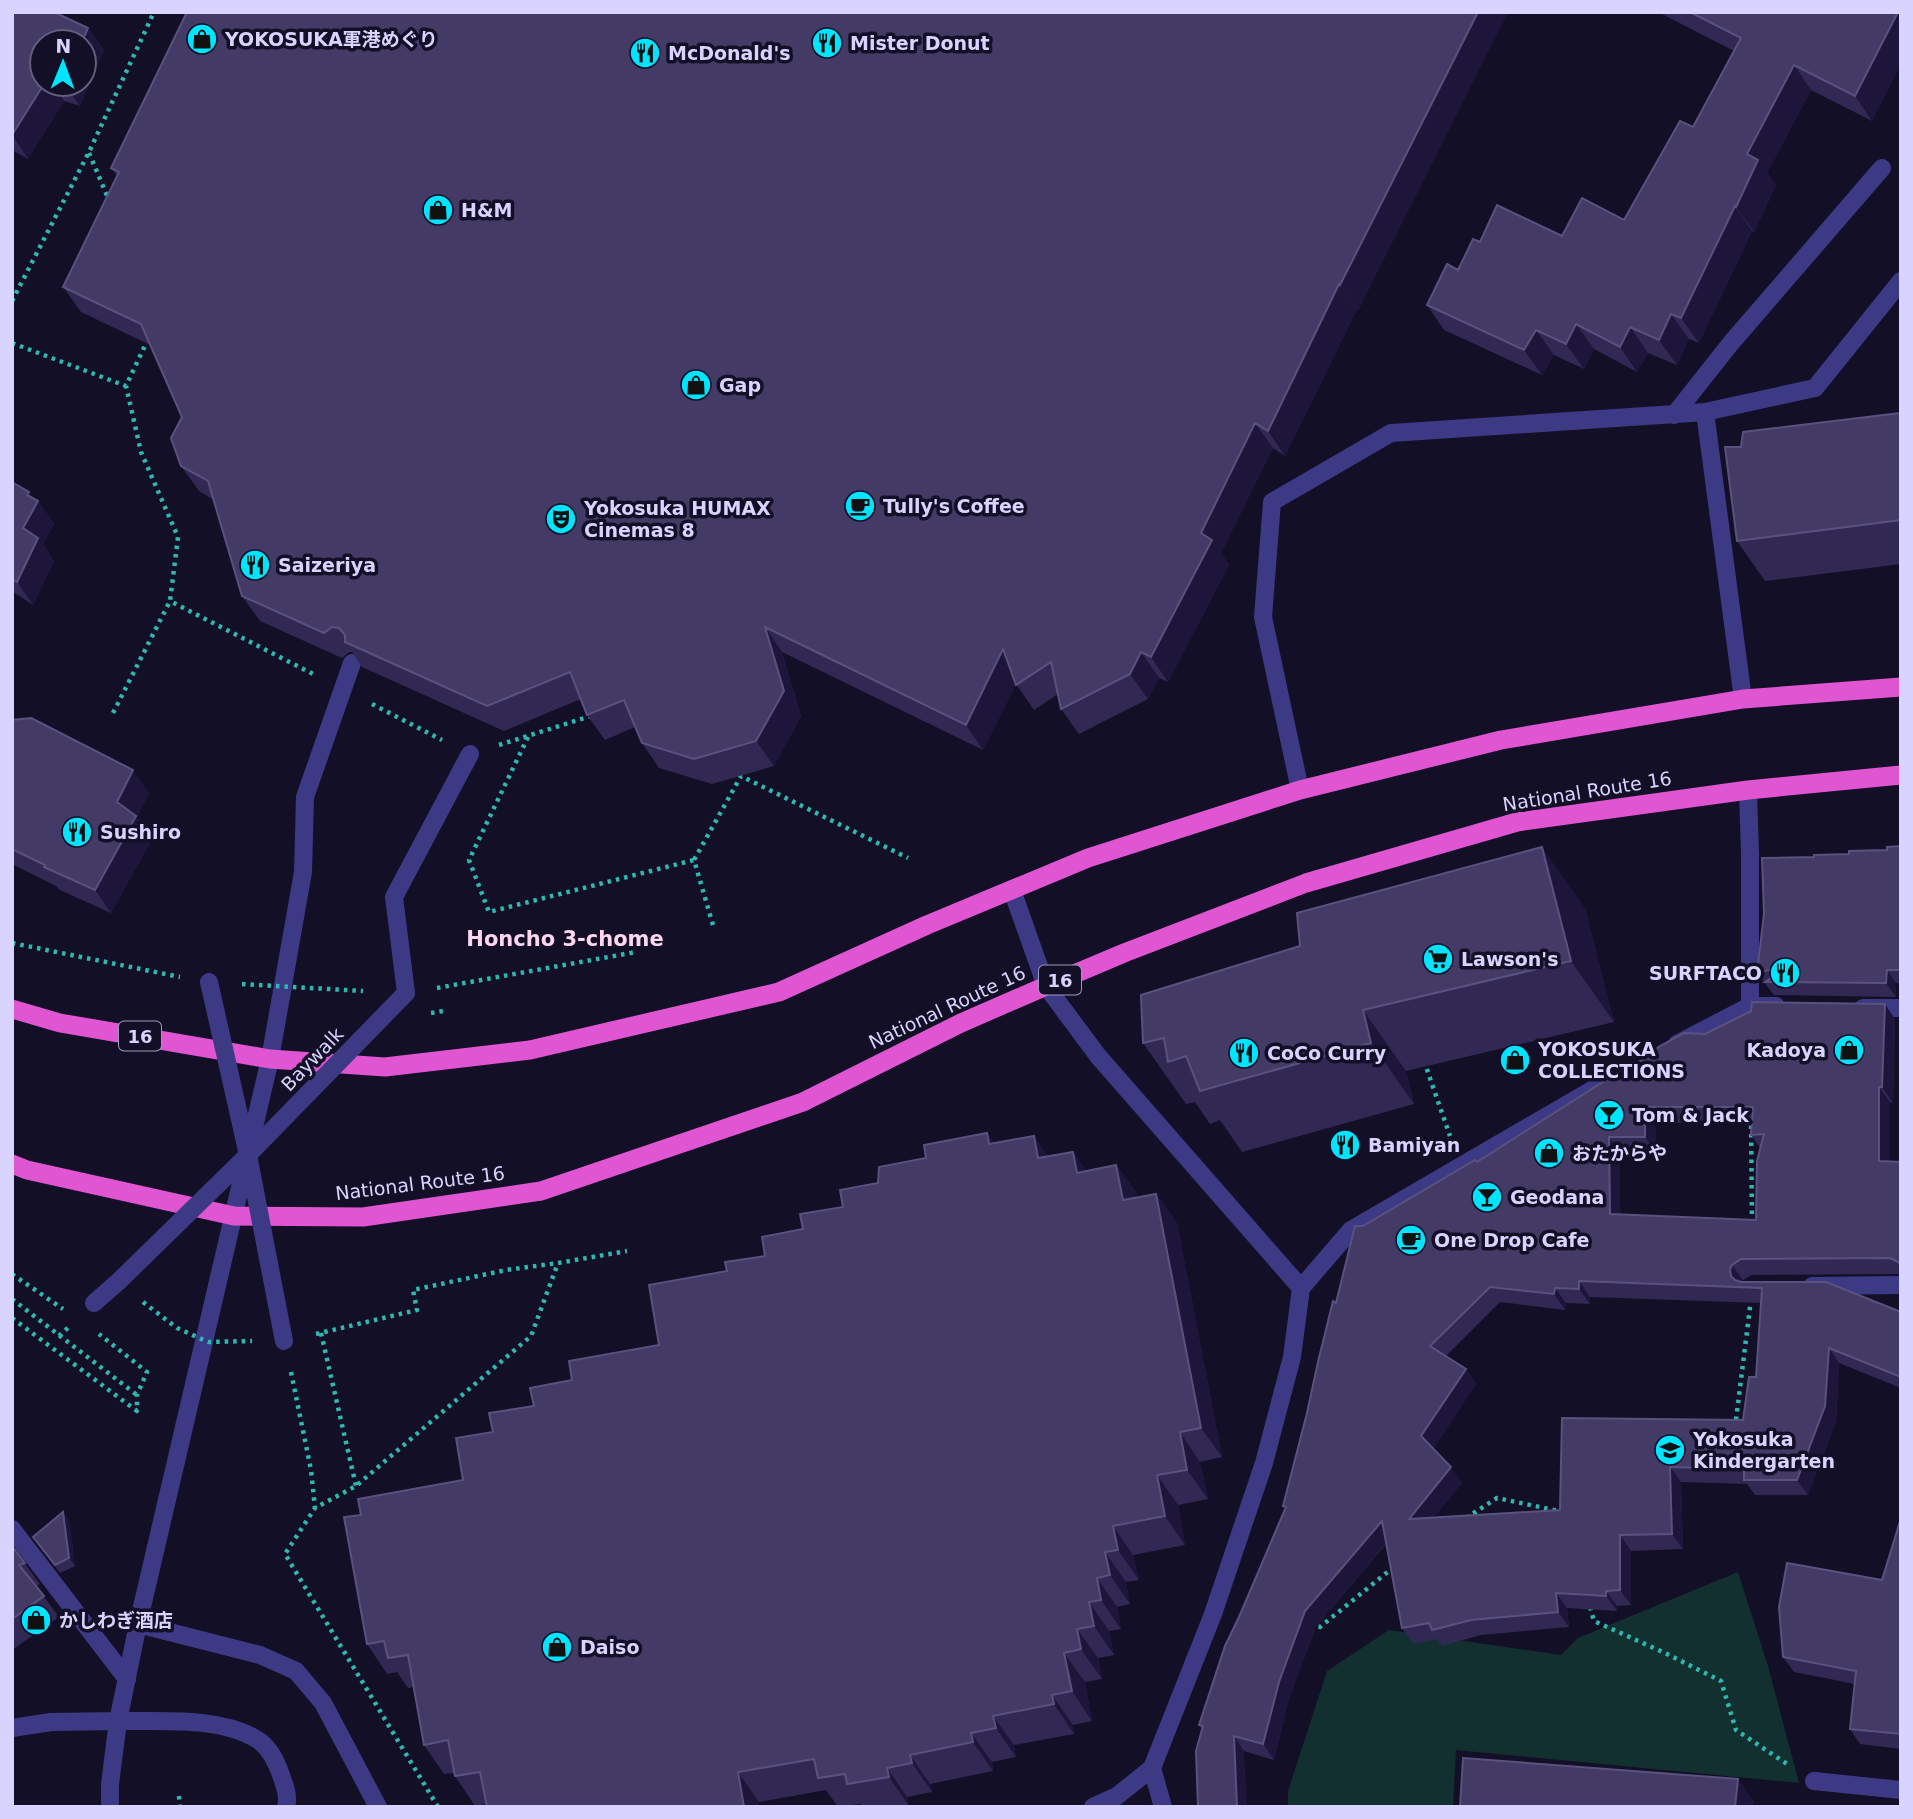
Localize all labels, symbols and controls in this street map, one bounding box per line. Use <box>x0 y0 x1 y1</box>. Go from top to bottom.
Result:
shop icon: YOKOSUKA軍港めぐり <box>185 22 219 56</box>
restaurant icon: Mister Donut <box>810 26 844 60</box>
north arrow <box>28 28 98 98</box>
place label: YOKOSUKA軍港めぐり <box>224 28 438 50</box>
place label: Mister Donut <box>850 32 990 54</box>
text: N <box>55 35 71 57</box>
restaurant icon: McDonald's <box>628 36 662 70</box>
place label: McDonald's <box>668 42 791 64</box>
shop icon: H&M <box>421 193 455 227</box>
place label: H&M <box>461 199 512 221</box>
shop icon: Gap <box>679 368 713 402</box>
place label: Gap <box>719 374 761 396</box>
cafe icon: Tully's Coffee <box>843 489 877 523</box>
place label: Tully's Coffee <box>883 495 1025 517</box>
place label: Yokosuka HUMAX Cinemas 8 <box>583 497 771 541</box>
theatre icon: Yokosuka HUMAX Cinemas 8 <box>544 502 578 536</box>
restaurant icon: Saizeriya <box>238 548 272 582</box>
place label: Saizeriya <box>278 554 376 576</box>
street label: National Route 16 <box>1501 767 1673 815</box>
restaurant icon: Sushiro <box>60 815 94 849</box>
place label: Sushiro <box>100 821 181 843</box>
district label: Honcho 3-chome <box>466 927 664 951</box>
supermarket icon: Lawson's <box>1421 942 1455 976</box>
place label: Lawson's <box>1461 948 1559 970</box>
restaurant icon: SURFTACO <box>1768 956 1802 990</box>
street label: National Route 16 <box>865 961 1029 1053</box>
place label: SURFTACO <box>1649 962 1762 984</box>
road number: 16 <box>1039 965 1081 995</box>
road number: 16 <box>119 1021 161 1050</box>
street label: Baywalk <box>277 1023 347 1095</box>
shop icon: Kadoya <box>1832 1033 1866 1067</box>
restaurant icon: CoCo Curry <box>1227 1036 1261 1070</box>
place label: YOKOSUKA COLLECTIONS <box>1537 1038 1685 1082</box>
place label: Kadoya <box>1747 1039 1826 1061</box>
place label: CoCo Curry <box>1267 1042 1387 1064</box>
shop icon: YOKOSUKA COLLECTIONS <box>1498 1043 1532 1077</box>
bar icon: Tom & Jack <box>1592 1098 1626 1132</box>
place label: Tom & Jack <box>1632 1104 1749 1126</box>
restaurant icon: Bamiyan <box>1328 1128 1362 1162</box>
place label: Bamiyan <box>1368 1134 1460 1156</box>
shop icon: おたからや <box>1532 1136 1566 1170</box>
place label: おたからや <box>1572 1142 1667 1164</box>
street label: National Route 16 <box>334 1162 506 1204</box>
bar icon: Geodana <box>1470 1180 1504 1214</box>
place label: Geodana <box>1510 1186 1604 1208</box>
cafe icon: One Drop Cafe <box>1394 1223 1428 1257</box>
place label: One Drop Cafe <box>1434 1229 1590 1251</box>
place label: Yokosuka Kindergarten <box>1692 1428 1835 1472</box>
school or university icon: Yokosuka Kindergarten <box>1653 1433 1687 1467</box>
shop icon: かしわぎ酒店 <box>19 1603 53 1637</box>
place label: かしわぎ酒店 <box>59 1609 173 1631</box>
shop icon: Daiso <box>540 1630 574 1664</box>
place label: Daiso <box>580 1636 639 1658</box>

